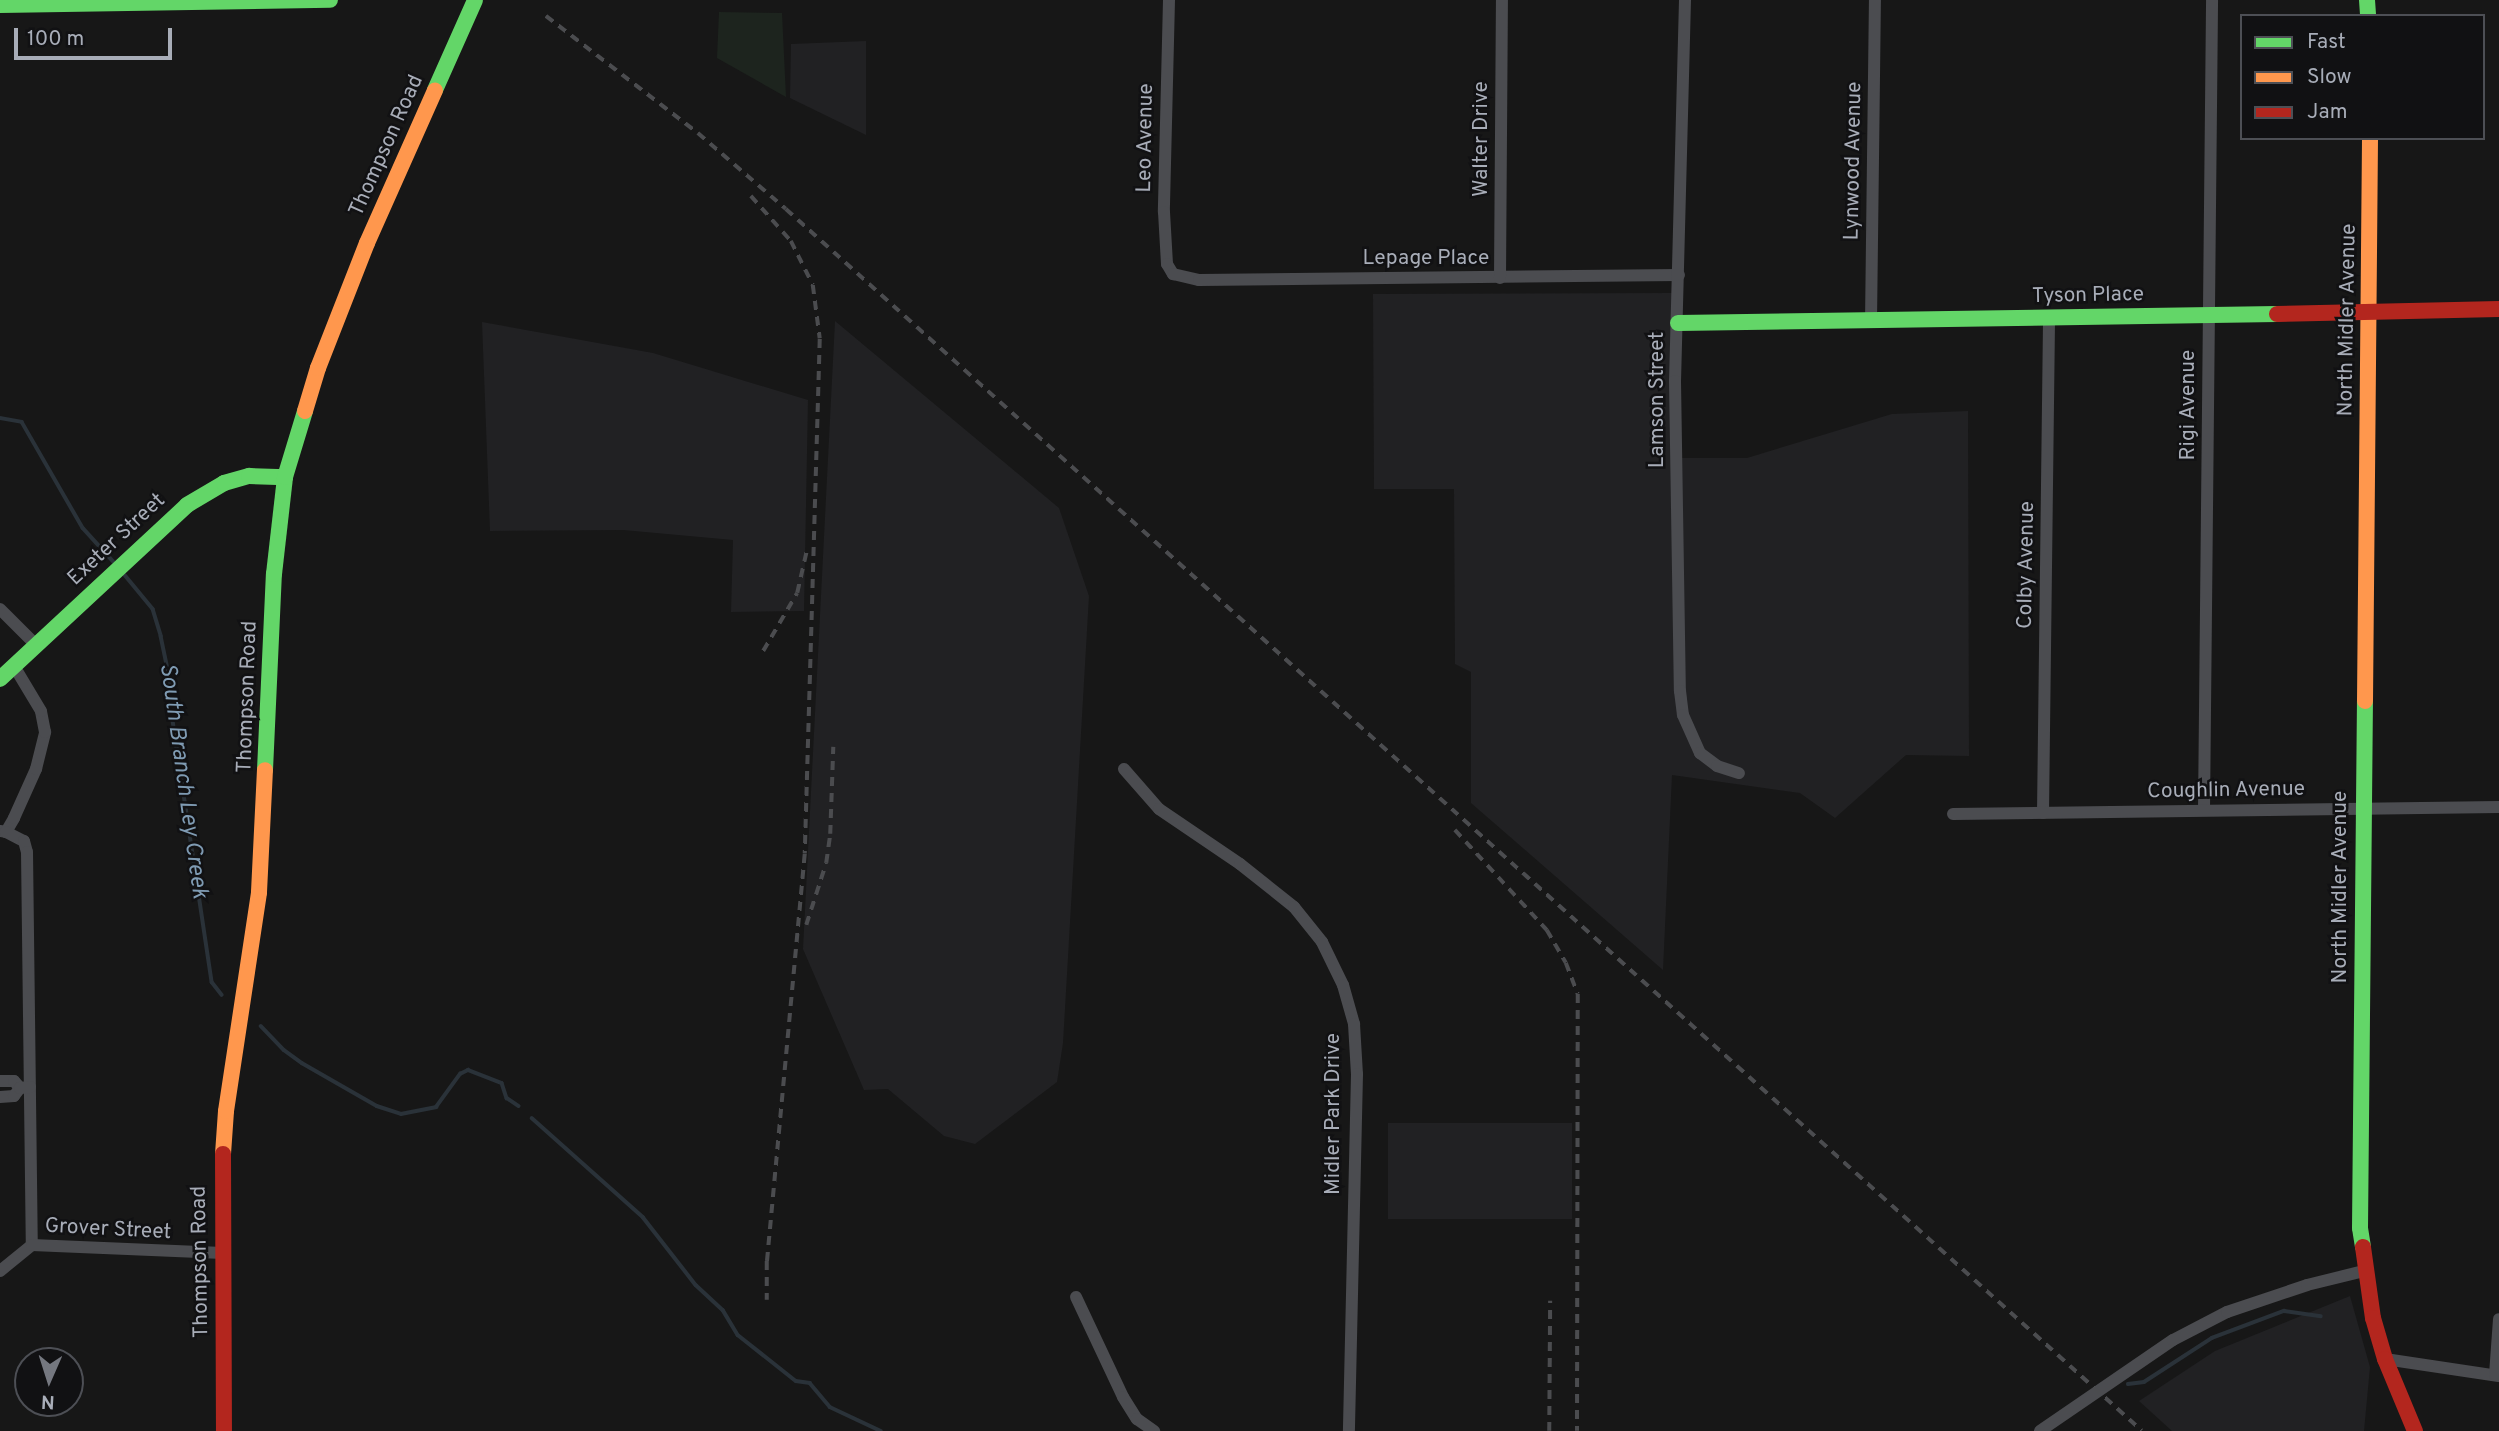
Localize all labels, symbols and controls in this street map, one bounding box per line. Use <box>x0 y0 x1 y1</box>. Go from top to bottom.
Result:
scale bar <box>18 14 175 58</box>
legend <box>2240 14 2485 140</box>
text: 100 m <box>27 26 84 53</box>
text: Fast <box>2307 29 2346 56</box>
text: Slow <box>2307 64 2352 91</box>
street label: Thompson Road <box>345 71 429 221</box>
street label: Walter Drive <box>1469 81 1495 197</box>
street label: Lynwood Avenue <box>1840 81 1868 241</box>
street label: Leo Avenue <box>1132 83 1160 193</box>
text: Jam <box>2307 99 2348 126</box>
street label: North Midler Avenue <box>2334 223 2362 417</box>
street label: Lepage Place <box>1363 246 1489 272</box>
street label: Tyson Place <box>2032 282 2144 310</box>
street label: Lamson Street <box>1645 332 1671 468</box>
street label: Rigi Avenue <box>2176 349 2202 461</box>
street label: Exeter Street <box>63 488 171 592</box>
street label: Colby Avenue <box>2013 500 2041 630</box>
street label: Thompson Road <box>233 620 263 774</box>
water label: South Branch Ley Creek <box>152 661 212 901</box>
street label: Coughlin Avenue <box>2147 777 2305 805</box>
street label: North Midler Avenue <box>2328 790 2354 984</box>
street label: Midler Park Drive <box>1321 1033 1347 1195</box>
street label: Thompson Road <box>187 1186 215 1338</box>
street label: Grover Street <box>44 1214 172 1246</box>
north arrow <box>14 1347 84 1417</box>
text: N <box>41 1389 55 1413</box>

